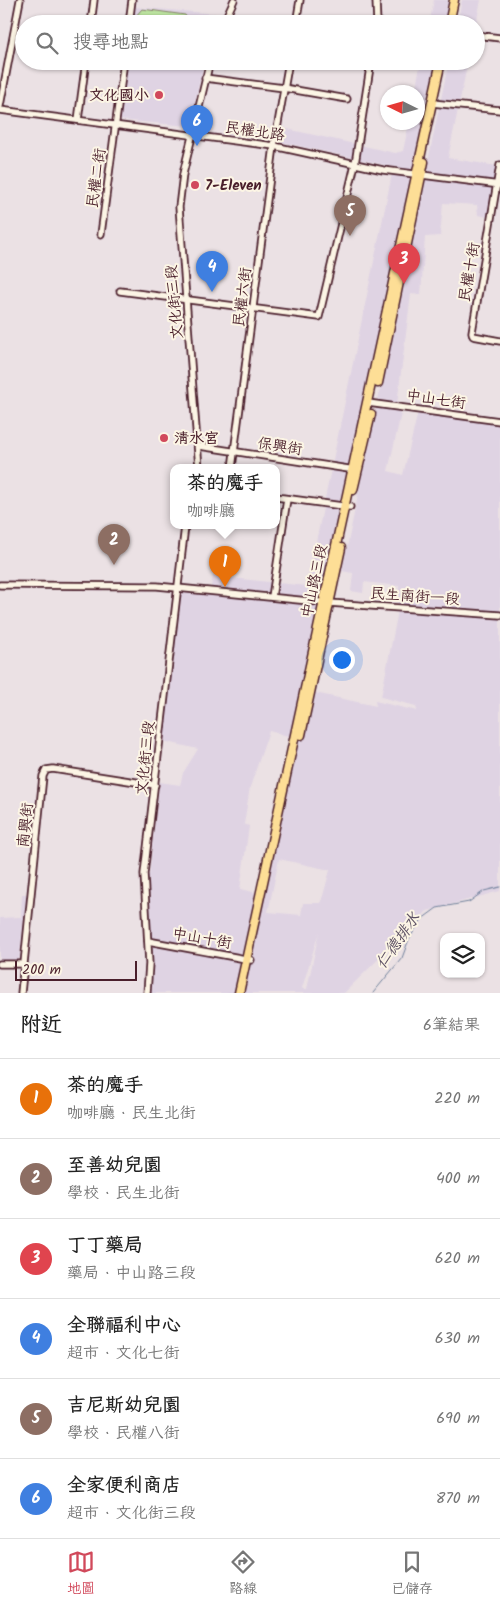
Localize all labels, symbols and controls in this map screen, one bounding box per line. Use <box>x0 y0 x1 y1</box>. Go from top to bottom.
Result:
search box <box>15 15 485 70</box>
text: 搜尋地點 <box>73 28 149 58</box>
icon: search <box>33 29 61 57</box>
place label: 文化國小 <box>89 84 149 108</box>
north arrow <box>380 85 425 130</box>
marker: 文化國小 <box>153 89 165 101</box>
pin: 6 <box>181 105 213 146</box>
street label: 民權北路 <box>223 116 286 148</box>
street label: 民權二街 <box>81 147 113 210</box>
place label: 7-Eleven <box>205 174 262 198</box>
marker: 7-Eleven <box>189 179 201 191</box>
pin: 5 <box>334 195 366 236</box>
street label: 民權十街 <box>453 241 487 304</box>
pin: 3 <box>388 243 420 284</box>
pin: 4 <box>196 251 228 292</box>
street label: 文化街三段 <box>160 264 190 340</box>
street label: 民權六街 <box>227 266 259 328</box>
street label: 中山七街 <box>404 384 467 416</box>
place label: 清水宮 <box>174 427 219 451</box>
marker: 清水宮 <box>158 432 170 444</box>
street label: 保興街 <box>256 432 304 462</box>
popup <box>170 464 280 529</box>
text: 茶的魔手 <box>187 469 263 499</box>
text: 咖啡廳 <box>187 499 235 524</box>
pin: 2 <box>98 524 130 565</box>
street label: 中山路三段 <box>295 542 335 620</box>
pin: 1 <box>209 546 241 587</box>
street label: 民生南街一段 <box>369 582 461 612</box>
your location <box>329 647 355 673</box>
street label: 文化街三段 <box>130 720 162 797</box>
street label: 南興街 <box>12 801 40 849</box>
water label: 仁德排水 <box>370 907 427 974</box>
street label: 中山十街 <box>170 922 233 956</box>
map controls <box>440 933 485 978</box>
button: layers <box>440 933 485 978</box>
scale bar <box>15 958 138 981</box>
text: 200 m <box>22 959 61 981</box>
text: 附近 <box>20 1009 62 1042</box>
text: 6筆結果 <box>423 1013 480 1038</box>
text: 茶的魔手 <box>67 1071 143 1101</box>
text: 1 <box>34 1086 38 1111</box>
text: 220 m <box>434 1086 480 1111</box>
text: 咖啡廳 · 民生北街 <box>67 1101 196 1126</box>
text: 至善幼兒園 <box>67 1151 162 1181</box>
text: 2 <box>31 1166 41 1191</box>
text: 400 m <box>436 1166 480 1191</box>
text: 學校 · 民生北街 <box>67 1181 180 1206</box>
text: 丁丁藥局 <box>67 1231 143 1261</box>
text: 3 <box>32 1246 40 1271</box>
text: 620 m <box>435 1246 480 1271</box>
text: 藥局 · 中山路三段 <box>67 1261 196 1286</box>
text: 全聯福利中心 <box>67 1311 181 1341</box>
text: 4 <box>32 1326 40 1351</box>
text: 630 m <box>435 1326 480 1351</box>
text: 超市 · 文化七街 <box>67 1341 180 1366</box>
text: 吉尼斯幼兒園 <box>67 1391 181 1421</box>
text: 5 <box>32 1406 40 1431</box>
text: 690 m <box>436 1406 480 1431</box>
text: 學校 · 民權八街 <box>67 1421 180 1446</box>
text: 全家便利商店 <box>67 1471 181 1501</box>
text: 6 <box>32 1486 40 1511</box>
text: 870 m <box>436 1486 480 1511</box>
text: 超市 · 文化街三段 <box>67 1501 196 1526</box>
tab: 地圖 <box>67 1548 95 1600</box>
tab: 路線 <box>229 1548 257 1600</box>
tab: 已儲存 <box>391 1548 433 1600</box>

